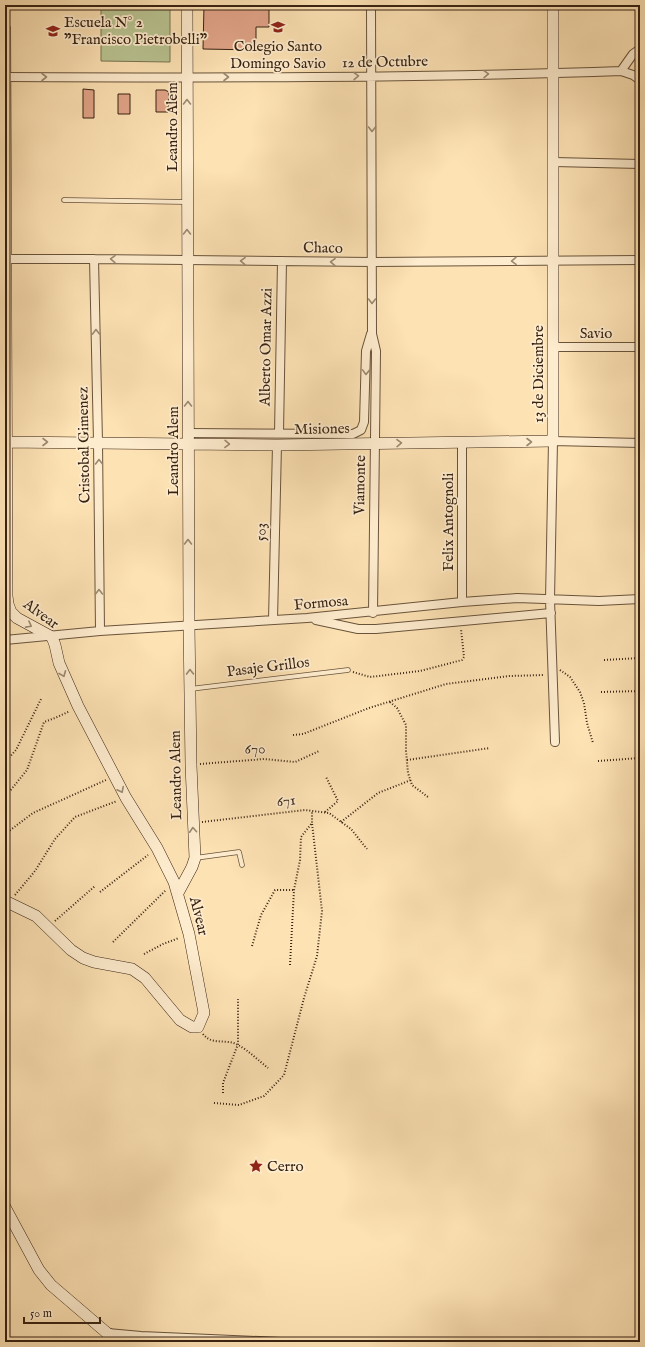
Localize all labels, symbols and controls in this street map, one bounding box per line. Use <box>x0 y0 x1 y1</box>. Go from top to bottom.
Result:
place label: Escuela N° 2 "Francisco Pietrobelli" <box>64 13 208 49</box>
school or university icon: Colegio Santo Domingo Savio <box>270 19 286 35</box>
school or university icon: Escuela N° 2 "Francisco Pietrobelli" <box>45 23 61 39</box>
place label: Colegio Santo Domingo Savio <box>230 37 326 73</box>
street label: 12 de Octubre <box>342 52 428 72</box>
one-way arrow <box>483 70 489 78</box>
one-way arrow <box>353 72 359 80</box>
one-way arrow <box>41 73 47 81</box>
one-way arrow <box>223 73 229 81</box>
street label: Leandro Alem <box>163 82 182 172</box>
one-way arrow <box>183 99 191 105</box>
one-way arrow <box>368 126 376 132</box>
one-way arrow <box>183 229 191 235</box>
street label: Chaco <box>303 238 343 258</box>
one-way arrow <box>110 255 116 263</box>
one-way arrow <box>240 256 246 265</box>
one-way arrow <box>511 257 517 265</box>
one-way arrow <box>330 258 336 266</box>
street label: Alberto Omar Azzi <box>255 288 277 407</box>
one-way arrow <box>368 298 376 304</box>
street label: Savio <box>580 324 612 343</box>
street label: 13 de Diciembre <box>529 325 548 423</box>
one-way arrow <box>92 329 100 335</box>
one-way arrow <box>362 369 370 375</box>
street label: Cristobal Gimenez <box>73 386 95 504</box>
one-way arrow <box>184 401 192 407</box>
street label: Leandro Alem <box>164 406 183 496</box>
street label: Misiones <box>294 419 350 439</box>
one-way arrow <box>526 437 532 446</box>
one-way arrow <box>42 438 48 446</box>
one-way arrow <box>396 438 402 447</box>
one-way arrow <box>224 440 230 448</box>
street label: Viamonte <box>350 455 370 516</box>
one-way arrow <box>94 459 103 465</box>
street label: Felix Antognoli <box>439 473 458 571</box>
street label: 503 <box>251 523 271 541</box>
one-way arrow <box>184 539 192 545</box>
one-way arrow <box>95 589 103 595</box>
street label: Formosa <box>293 591 349 615</box>
street label: Alvear <box>19 594 63 634</box>
one-way arrow <box>25 620 32 628</box>
street label: Pasaje Grillos <box>225 652 311 682</box>
one-way arrow <box>58 669 66 677</box>
one-way arrow <box>185 669 194 675</box>
street label: Leandro Alem <box>166 730 186 820</box>
street label: 670 <box>244 739 266 759</box>
one-way arrow <box>117 786 124 793</box>
street label: 671 <box>275 790 297 812</box>
one-way arrow <box>188 827 197 833</box>
street label: Alvear <box>185 894 213 938</box>
place label: Cerro <box>267 1157 304 1176</box>
place icon: Cerro <box>248 1158 264 1174</box>
scale bar <box>24 1299 100 1325</box>
text: 50 m <box>30 1306 52 1321</box>

